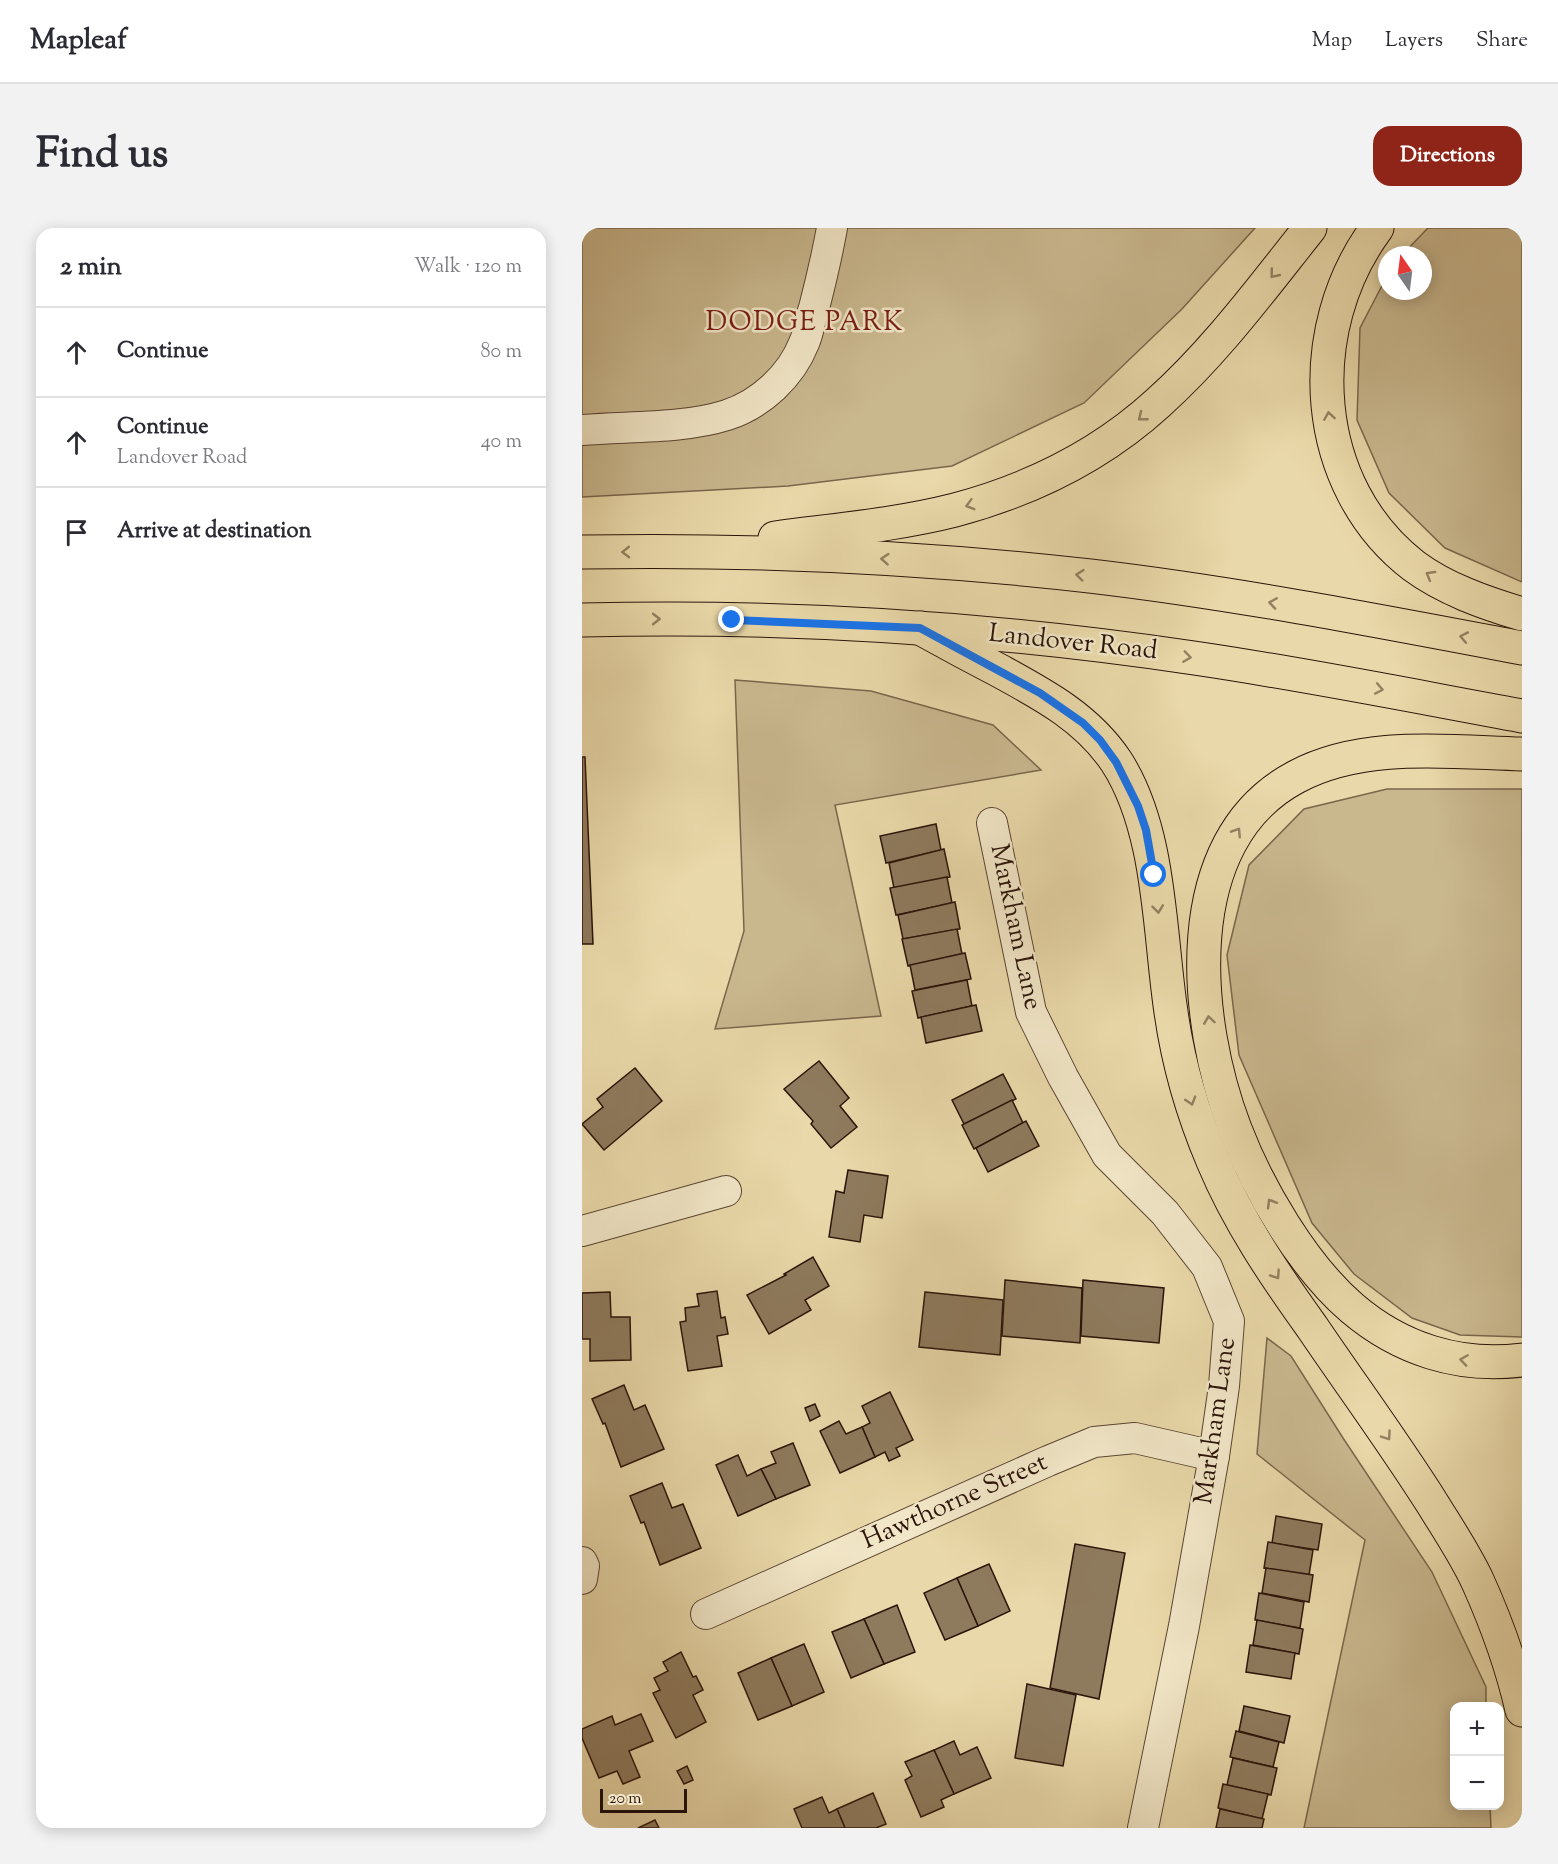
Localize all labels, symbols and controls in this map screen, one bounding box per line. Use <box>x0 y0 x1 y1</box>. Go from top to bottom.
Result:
text: Mapleaf <box>30 21 127 61</box>
text: Map <box>1312 26 1352 56</box>
text: Layers <box>1385 26 1443 56</box>
text: Share <box>1476 26 1528 56</box>
text: Find us <box>36 126 168 186</box>
button: Directions <box>1373 126 1522 186</box>
north arrow <box>1378 246 1432 300</box>
text: 2 min <box>60 249 122 286</box>
text: Walk · 120 m <box>414 253 522 282</box>
one-way arrow <box>1270 267 1281 278</box>
district label: DODGE PARK <box>706 304 904 343</box>
icon: ahead <box>60 336 93 369</box>
text: Continue <box>117 336 208 368</box>
text: 80 m <box>481 338 522 367</box>
one-way arrow <box>1138 409 1149 420</box>
one-way arrow <box>1323 411 1335 420</box>
text: Continue <box>117 412 208 444</box>
icon: ahead <box>60 426 93 459</box>
text: 40 m <box>481 428 522 457</box>
text: Landover Road <box>117 444 247 473</box>
one-way arrow <box>965 498 976 510</box>
icon: arrive <box>60 516 93 549</box>
text: Arrive at destination <box>117 516 312 548</box>
one-way arrow <box>621 545 630 558</box>
one-way arrow <box>881 553 890 566</box>
one-way arrow <box>1075 569 1084 582</box>
one-way arrow <box>1426 571 1436 582</box>
one-way arrow <box>1268 597 1277 609</box>
route end <box>718 606 744 632</box>
one-way arrow <box>651 613 660 625</box>
street label: Landover Road <box>987 616 1159 670</box>
one-way arrow <box>1460 631 1470 644</box>
one-way arrow <box>1182 650 1191 662</box>
one-way arrow <box>1374 683 1384 695</box>
one-way arrow <box>1230 827 1241 838</box>
street label: Markham Lane <box>979 841 1051 1013</box>
route start <box>1140 861 1166 887</box>
one-way arrow <box>1152 904 1164 913</box>
one-way arrow <box>1203 1015 1215 1024</box>
one-way arrow <box>1184 1095 1197 1106</box>
one-way arrow <box>1267 1199 1278 1209</box>
one-way arrow <box>1269 1269 1280 1280</box>
street label: Markham Lane <box>1186 1335 1246 1507</box>
one-way arrow <box>1459 1354 1468 1366</box>
one-way arrow <box>1380 1429 1391 1440</box>
street label: Hawthorne Street <box>856 1445 1054 1559</box>
map controls <box>1450 1702 1504 1810</box>
button: + <box>1450 1702 1504 1756</box>
button: − <box>1450 1756 1504 1810</box>
scale bar <box>600 1786 687 1814</box>
text: 20 m <box>609 1788 642 1811</box>

